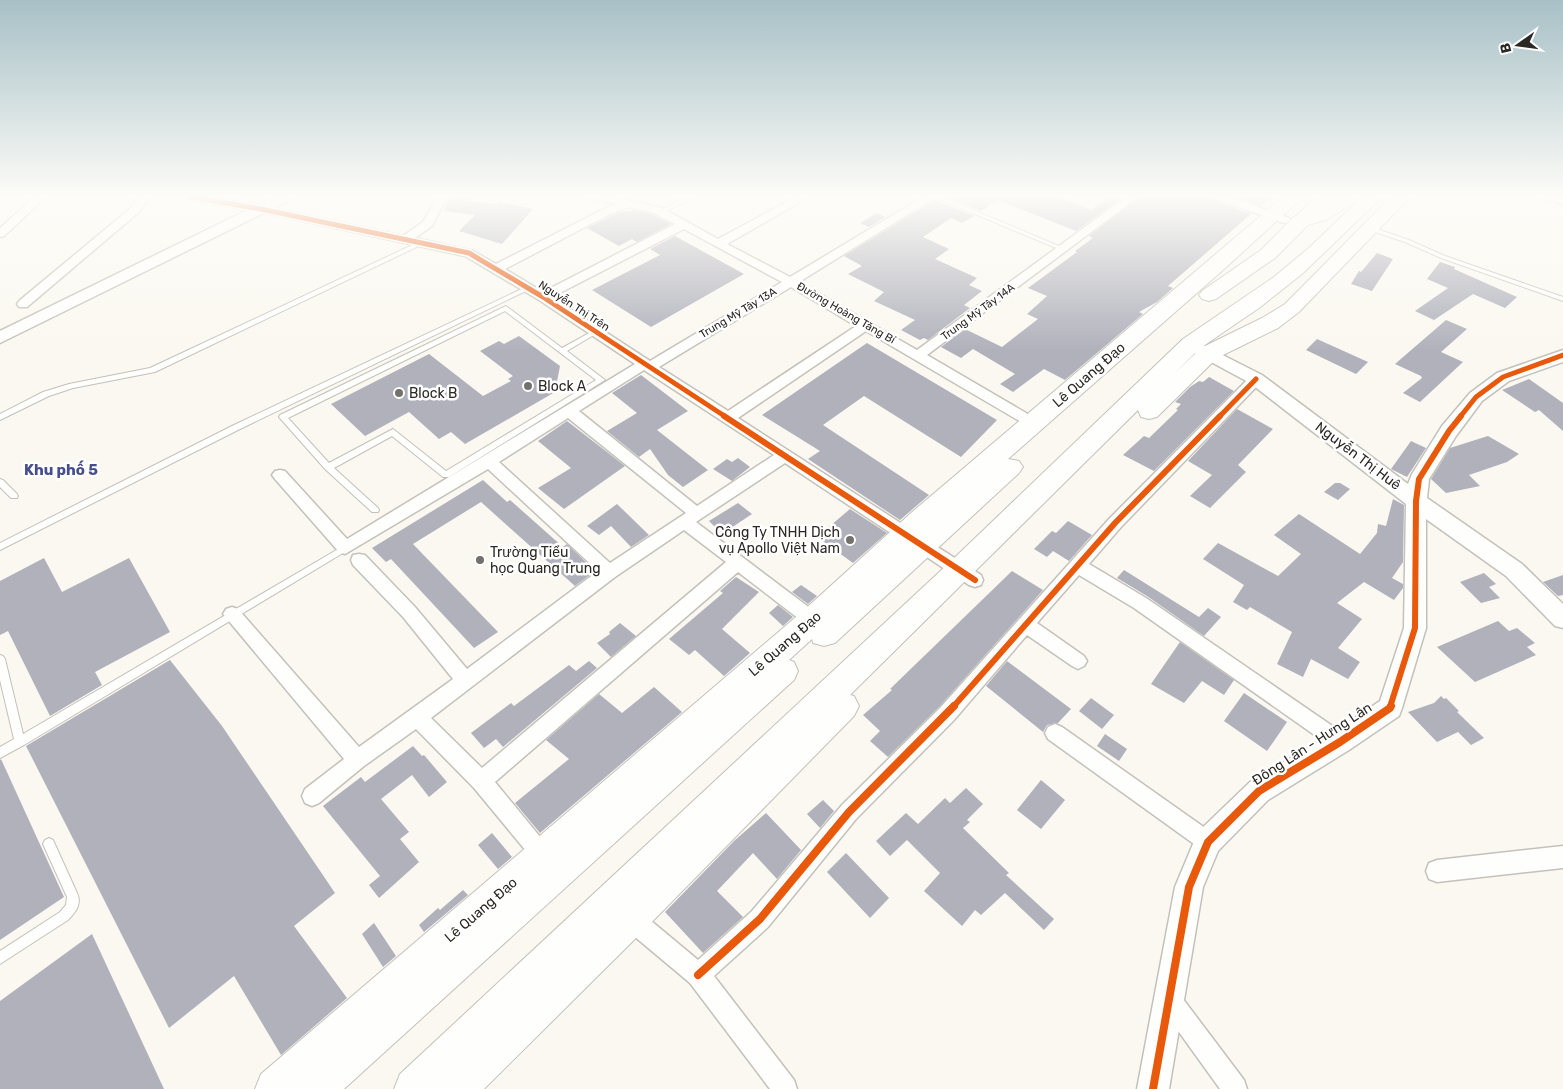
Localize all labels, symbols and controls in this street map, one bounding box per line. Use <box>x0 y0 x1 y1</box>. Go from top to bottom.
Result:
north arrow <box>1493 20 1543 70</box>
text: B <box>1496 41 1515 55</box>
street label: Nguyễn Thị Trên <box>536 278 612 334</box>
street label: Đường Hoàng Tăng Bí <box>794 280 899 347</box>
street label: Trung Mỹ Tây 14A <box>939 281 1018 343</box>
street label: Trung Mỹ Tây 13A <box>697 285 779 341</box>
street label: Lê Quang Đạo <box>1049 339 1129 411</box>
place label: Block A <box>538 378 587 395</box>
marker: Block A <box>522 380 534 392</box>
place label: Block B <box>409 385 457 402</box>
marker: Block B <box>393 387 405 399</box>
street label: Nguyễn Thị Huê <box>1312 418 1405 494</box>
district label: Khu phố 5 <box>24 460 98 479</box>
place label: Công Ty TNHH Dịch vụ Apollo Việt Nam <box>715 524 840 557</box>
marker: Công Ty TNHH Dịch vụ Apollo Việt Nam <box>844 534 856 546</box>
place label: Trường Tiểu học Quang Trung <box>490 544 601 577</box>
marker: Trường Tiểu học Quang Trung <box>474 554 486 566</box>
street label: Lê Quang Đạo <box>745 608 825 680</box>
street label: Đông Lân - Hưng Lân <box>1249 699 1375 789</box>
street label: Lê Quang Đạo <box>441 874 521 946</box>

